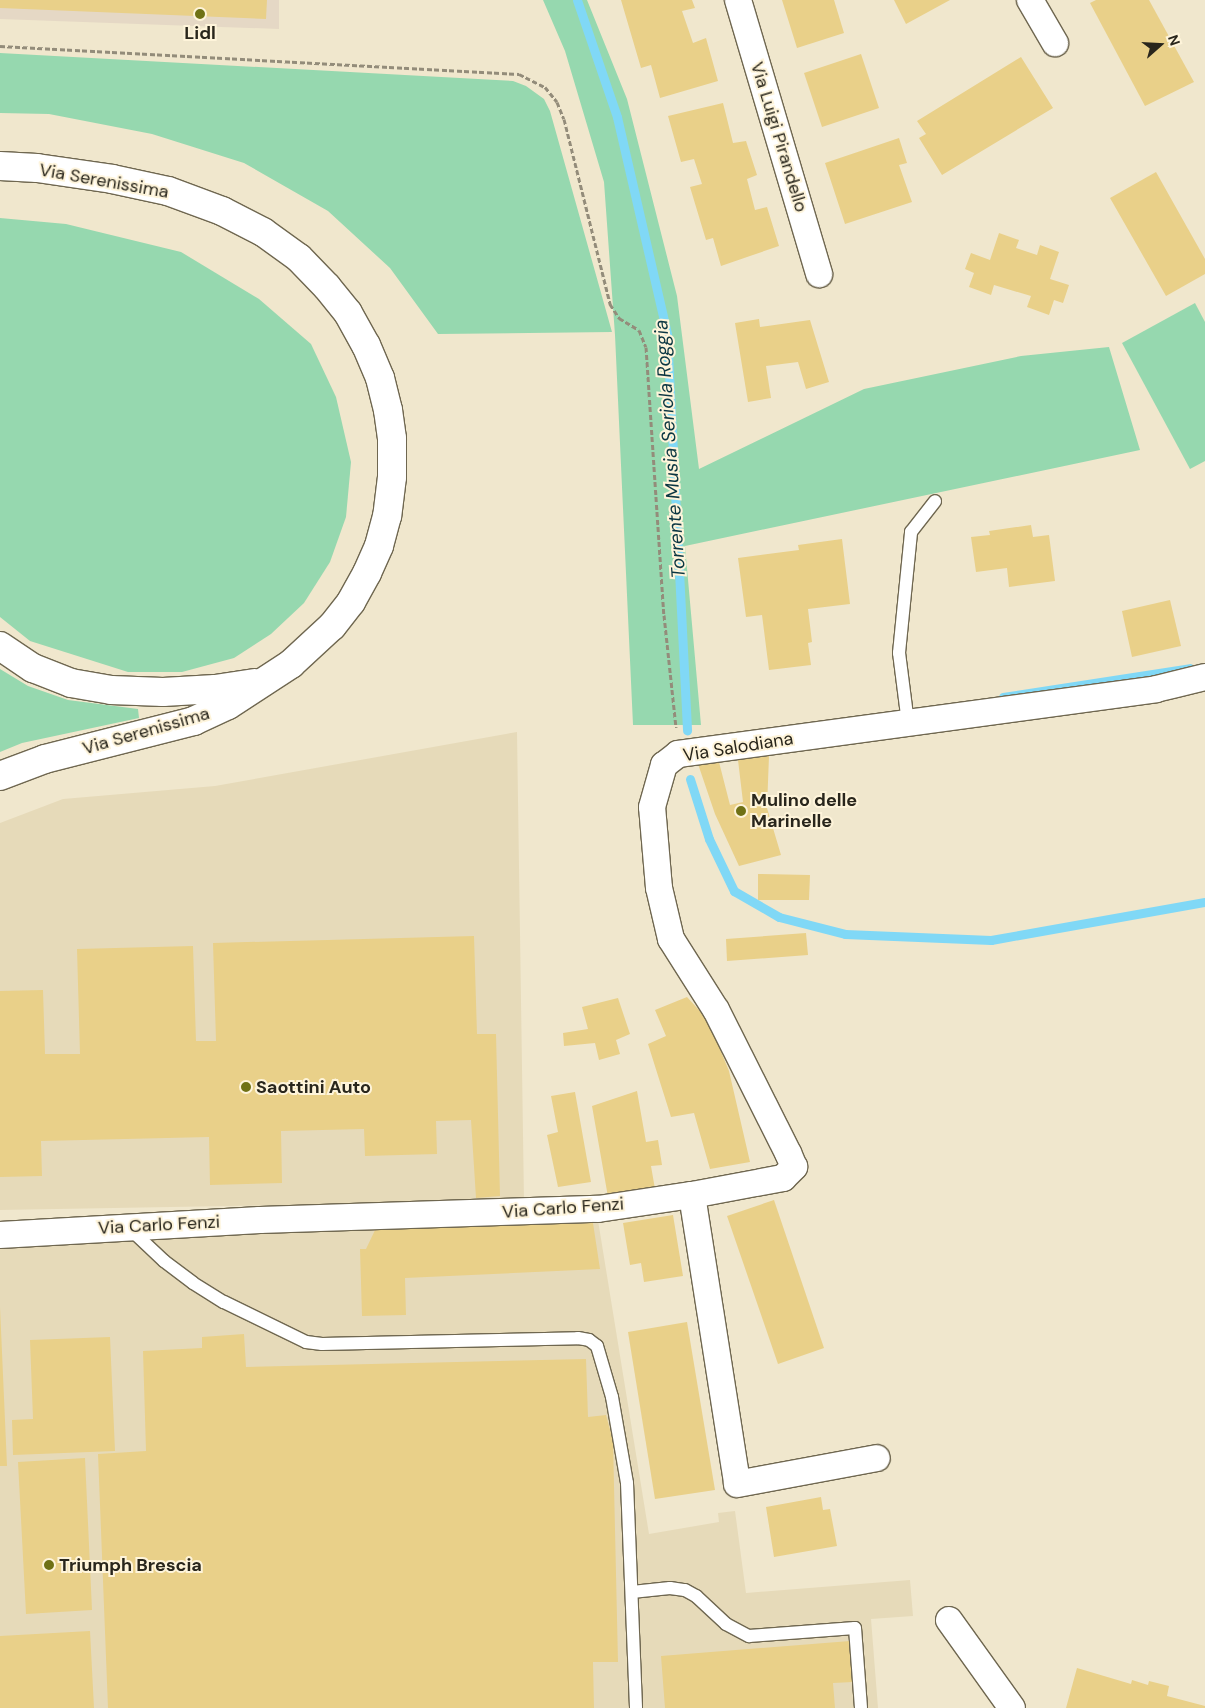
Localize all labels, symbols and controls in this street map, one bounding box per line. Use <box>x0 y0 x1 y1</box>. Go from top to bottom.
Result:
marker: Lidl <box>194 8 206 20</box>
north arrow <box>1135 20 1185 70</box>
place label: Lidl <box>184 22 216 44</box>
text: N <box>1164 32 1184 48</box>
street label: Via Luigi Pirandello <box>746 59 812 215</box>
street label: Via Serenissima <box>38 159 170 203</box>
water label: Torrente Musia Seriola Roggia <box>650 319 690 579</box>
street label: Via Serenissima <box>80 703 212 759</box>
street label: Via Salodiana <box>681 728 795 766</box>
place label: Mulino delle Marinelle <box>751 790 857 832</box>
marker: Mulino delle Marinelle <box>735 805 747 817</box>
place label: Saottini Auto <box>256 1076 371 1098</box>
marker: Saottini Auto <box>240 1081 252 1093</box>
street label: Via Carlo Fenzi <box>501 1193 625 1223</box>
street label: Via Carlo Fenzi <box>97 1211 221 1239</box>
place label: Triumph Brescia <box>59 1554 202 1576</box>
marker: Triumph Brescia <box>43 1559 55 1571</box>

